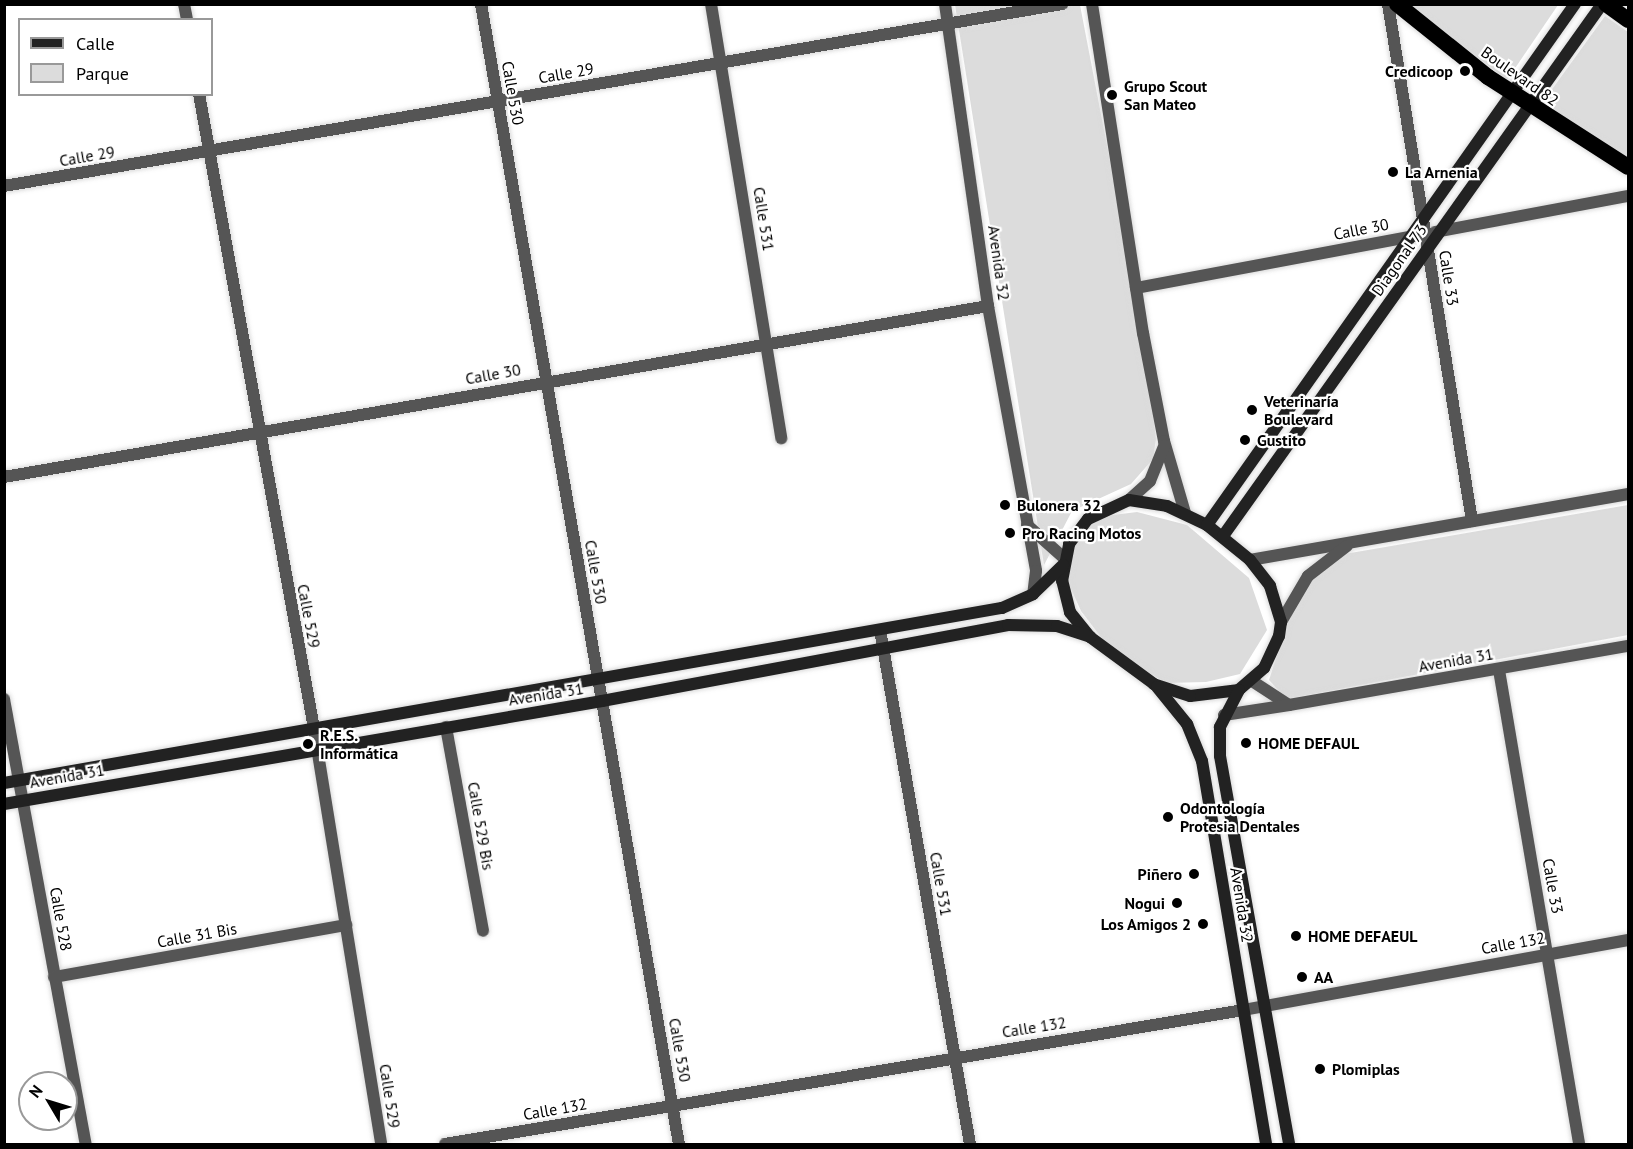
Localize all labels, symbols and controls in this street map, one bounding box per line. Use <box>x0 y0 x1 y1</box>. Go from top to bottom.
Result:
legend <box>18 18 213 96</box>
text: Calle <box>76 32 115 55</box>
street label: Boulevard 82 <box>1477 42 1563 110</box>
street label: Calle 530 <box>498 59 528 127</box>
street label: Calle 29 <box>537 59 595 87</box>
place label: Credicoop <box>1385 61 1453 81</box>
text: Parque <box>76 62 129 85</box>
marker: Credicoop <box>1458 64 1472 78</box>
place label: Grupo Scout San Mateo <box>1124 76 1207 114</box>
marker: Grupo Scout San Mateo <box>1105 88 1119 102</box>
street label: Calle 29 <box>58 142 116 170</box>
place label: La Arnenia <box>1405 162 1478 182</box>
marker: La Arnenia <box>1386 165 1400 179</box>
street label: Calle 531 <box>749 186 779 252</box>
street label: Calle 30 <box>1332 214 1390 244</box>
street label: Diagonal 73 <box>1367 221 1431 299</box>
street label: Avenida 32 <box>984 224 1014 302</box>
street label: Calle 33 <box>1435 249 1463 307</box>
street label: Calle 30 <box>464 360 522 388</box>
place label: Veterinaría Boulevard <box>1264 391 1339 429</box>
marker: Veterinaría Boulevard <box>1245 403 1259 417</box>
place label: Gustito <box>1257 430 1306 450</box>
marker: Gustito <box>1238 433 1252 447</box>
place label: Bulonera 32 <box>1017 495 1101 515</box>
marker: Bulonera 32 <box>998 498 1012 512</box>
place label: Pro Racing Motos <box>1022 523 1141 543</box>
marker: Pro Racing Motos <box>1003 526 1017 540</box>
street label: Calle 530 <box>581 538 611 606</box>
street label: Calle 529 <box>293 582 325 650</box>
street label: Avenida 31 <box>1417 644 1495 676</box>
street label: Avenida 31 <box>507 679 585 709</box>
place label: R.E.S. Informática <box>320 725 398 763</box>
place label: HOME DEFAUL <box>1258 733 1359 753</box>
marker: HOME DEFAUL <box>1239 736 1253 750</box>
marker: R.E.S. Informática <box>301 737 315 751</box>
street label: Avenida 31 <box>28 760 106 792</box>
street label: Calle 529 Bis <box>464 780 498 872</box>
place label: Odontología Protesia Dentales <box>1180 798 1300 836</box>
marker: Odontología Protesia Dentales <box>1161 810 1175 824</box>
street label: Calle 531 <box>926 850 956 918</box>
street label: Calle 33 <box>1539 857 1567 915</box>
place label: Piñero <box>1137 864 1182 884</box>
street label: Avenida 32 <box>1227 866 1257 944</box>
marker: Piñero <box>1187 867 1201 881</box>
street label: Calle 528 <box>46 885 76 953</box>
place label: Nogui <box>1124 893 1165 913</box>
marker: Nogui <box>1170 896 1184 910</box>
place label: Los Amigos 2 <box>1100 914 1191 934</box>
marker: Los Amigos 2 <box>1196 917 1210 931</box>
street label: Calle 31 Bis <box>156 919 238 951</box>
place label: HOME DEFAEUL <box>1308 926 1417 946</box>
street label: Calle 132 <box>1479 928 1547 958</box>
marker: HOME DEFAEUL <box>1289 929 1303 943</box>
place label: AA <box>1314 967 1333 987</box>
marker: AA <box>1295 970 1309 984</box>
street label: Calle 132 <box>1001 1012 1067 1042</box>
street label: Calle 530 <box>665 1016 695 1084</box>
place label: Plomiplas <box>1332 1059 1400 1079</box>
marker: Plomiplas <box>1313 1062 1327 1076</box>
street label: Calle 529 <box>375 1063 405 1129</box>
north arrow <box>18 1071 78 1131</box>
text: N <box>24 1081 47 1101</box>
street label: Calle 132 <box>521 1094 589 1124</box>

